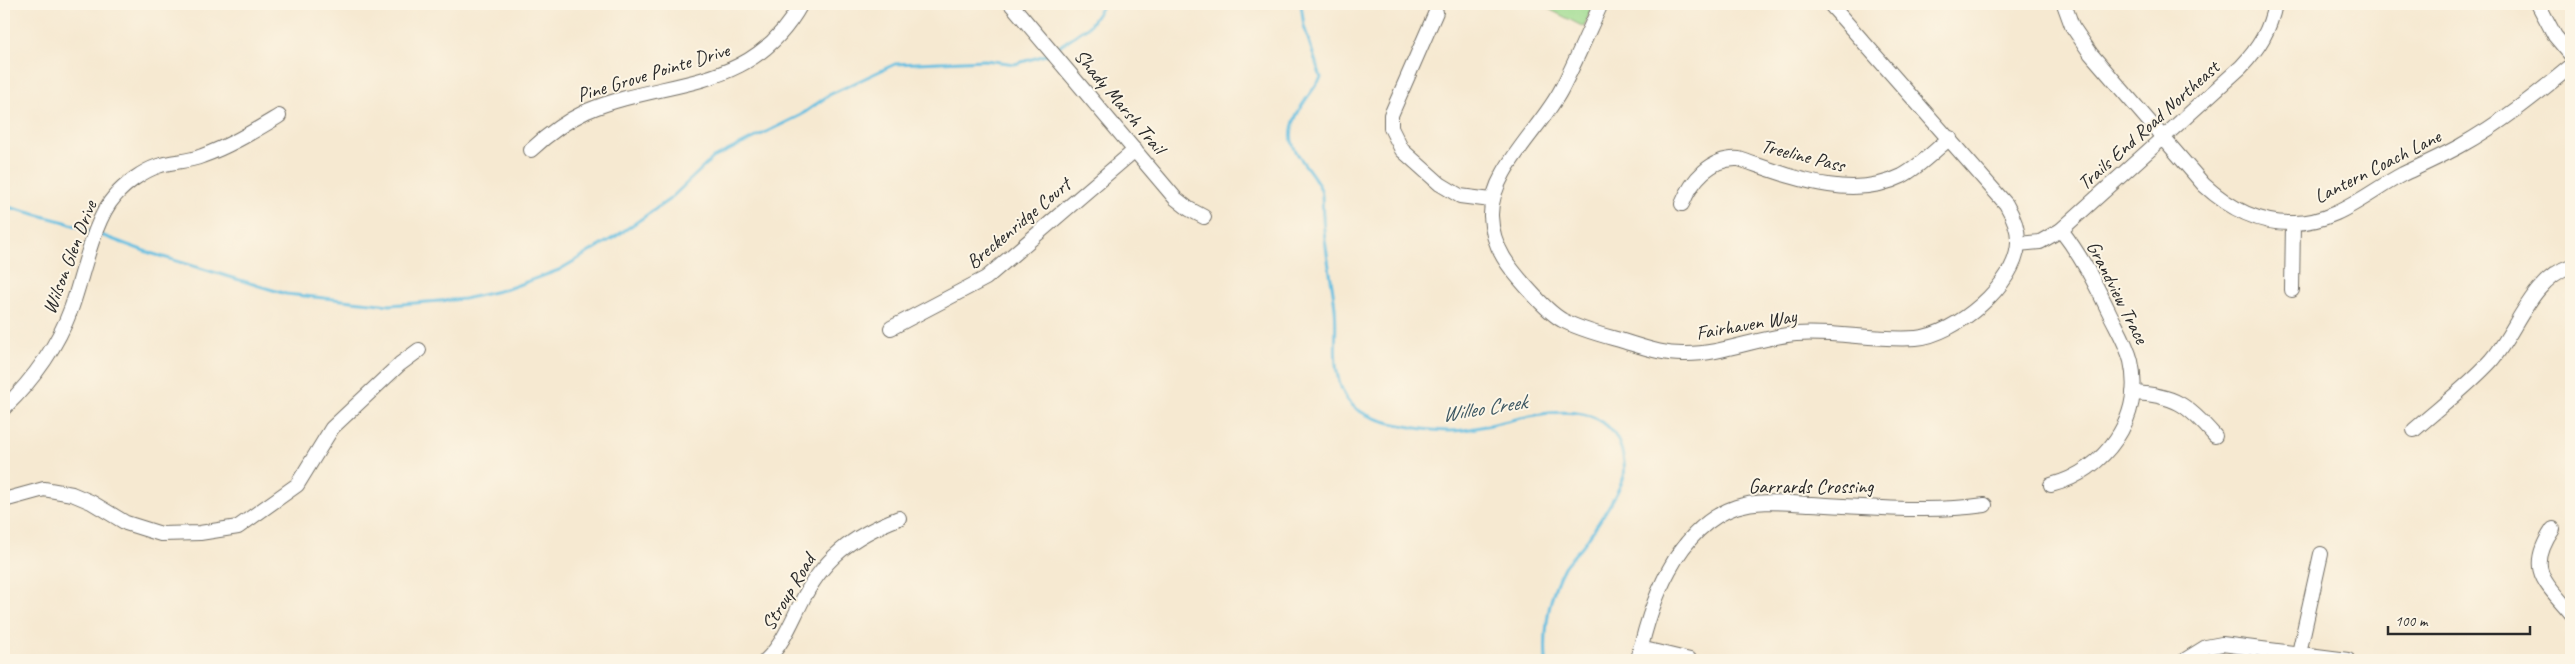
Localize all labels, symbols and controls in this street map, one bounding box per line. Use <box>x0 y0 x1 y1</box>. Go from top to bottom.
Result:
street label: Pine Grove Pointe Drive <box>574 37 734 108</box>
street label: Shady Marsh Trail <box>1069 44 1173 162</box>
street label: Trails End Road Northeast <box>2072 54 2226 196</box>
street label: Lantern Coach Lane <box>2310 123 2446 209</box>
street label: Treeline Pass <box>1759 133 1849 178</box>
street label: Breckenridge Court <box>961 170 1078 274</box>
street label: Wilson Glen Drive <box>36 196 103 317</box>
street label: Grandview Trace <box>2081 237 2155 349</box>
street label: Fairhaven Way <box>1694 303 1799 346</box>
water label: Willeo Creek <box>1440 388 1531 427</box>
street label: Garrards Crossing <box>1749 474 1874 499</box>
street label: Stroup Road <box>756 547 823 635</box>
scale bar <box>2388 604 2530 636</box>
text: 100 m <box>2395 612 2429 631</box>

